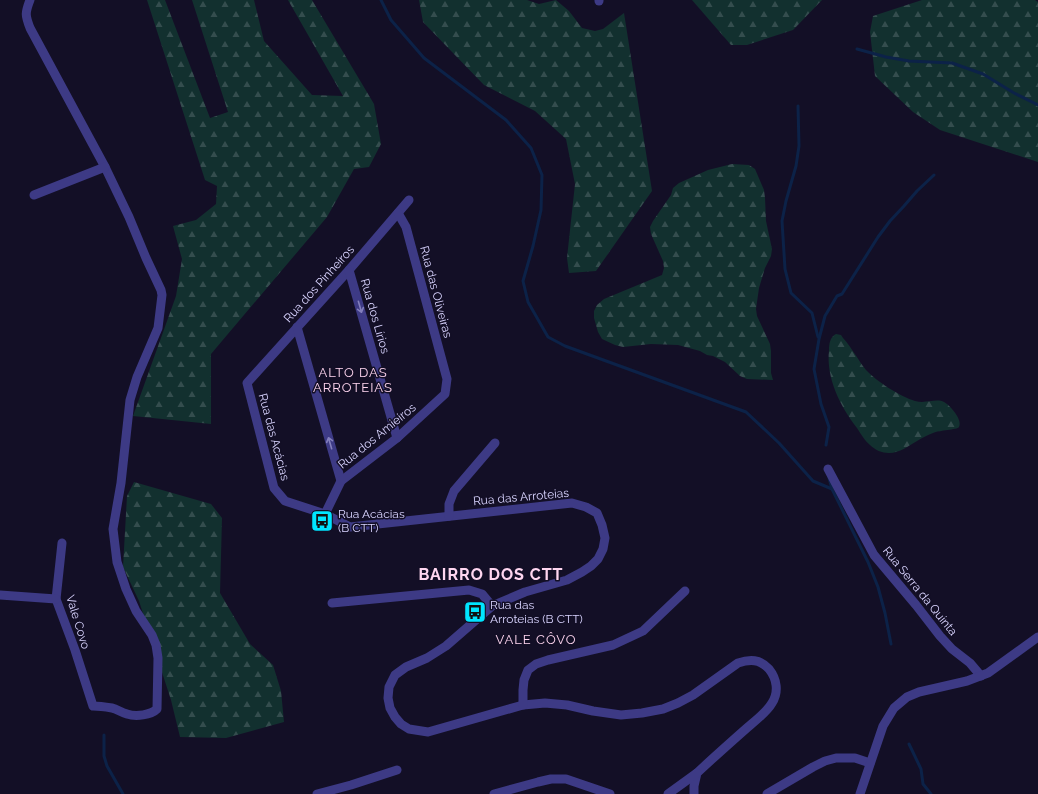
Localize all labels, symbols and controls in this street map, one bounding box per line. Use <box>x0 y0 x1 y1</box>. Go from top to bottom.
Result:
street label: Rua dos Pinheiros <box>281 243 357 325</box>
street label: Rua das Oliveiras <box>417 245 455 340</box>
street label: Rua dos Lírios <box>358 277 392 355</box>
one-way arrow <box>357 301 364 314</box>
district label: ALTO DAS ARROTEIAS <box>313 365 393 395</box>
street label: Rua das Acácias <box>256 392 292 482</box>
street label: Rua dos Amieiros <box>335 400 419 472</box>
one-way arrow <box>326 437 333 450</box>
street label: Rua das Arroteias <box>472 486 570 508</box>
place label: Rua Acácias (B CTT) <box>338 507 405 535</box>
bus stop icon: Rua Acácias (B CTT) <box>309 508 335 534</box>
street label: Rua Serra da Quinta <box>880 544 960 638</box>
district label: BAIRRO DOS CTT <box>418 565 564 584</box>
street label: Vale Covo <box>63 593 93 651</box>
place label: Rua das Arroteias (B CTT) <box>490 598 583 626</box>
bus stop icon: Rua das Arroteias (B CTT) <box>462 599 488 625</box>
district label: VALE CÔVO <box>495 632 577 647</box>

